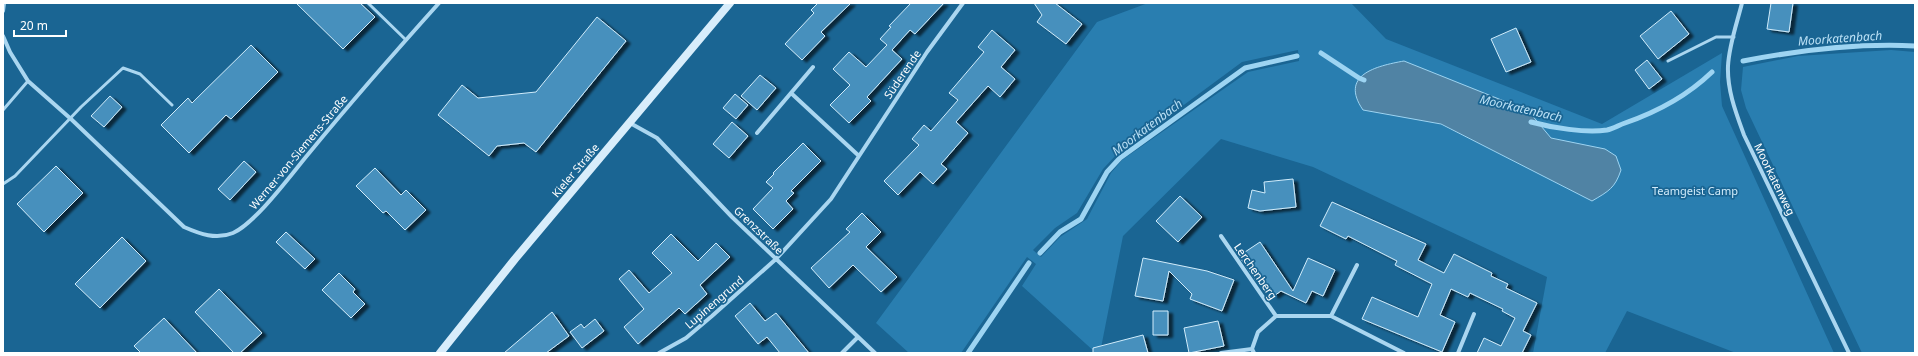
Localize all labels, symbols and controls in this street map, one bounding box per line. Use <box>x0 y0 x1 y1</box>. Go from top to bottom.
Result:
scale bar <box>14 12 66 38</box>
text: 20 m <box>20 17 48 34</box>
water label: Moorkatenbach <box>1797 27 1883 49</box>
street label: Süderende <box>880 47 924 101</box>
water label: Moorkatenbach <box>1478 90 1564 126</box>
street label: Werner-von-Siemens-Straße <box>246 92 350 212</box>
water label: Moorkatenbach <box>1108 95 1186 159</box>
street label: Kieler Straße <box>548 140 602 200</box>
street label: Moorkatenweg <box>1751 140 1799 218</box>
park label: Teamgeist Camp <box>1652 183 1738 198</box>
street label: Grenzstraße <box>731 203 787 257</box>
street label: Lerchenberg <box>1231 240 1281 302</box>
street label: Lupinengrund <box>681 272 747 332</box>

